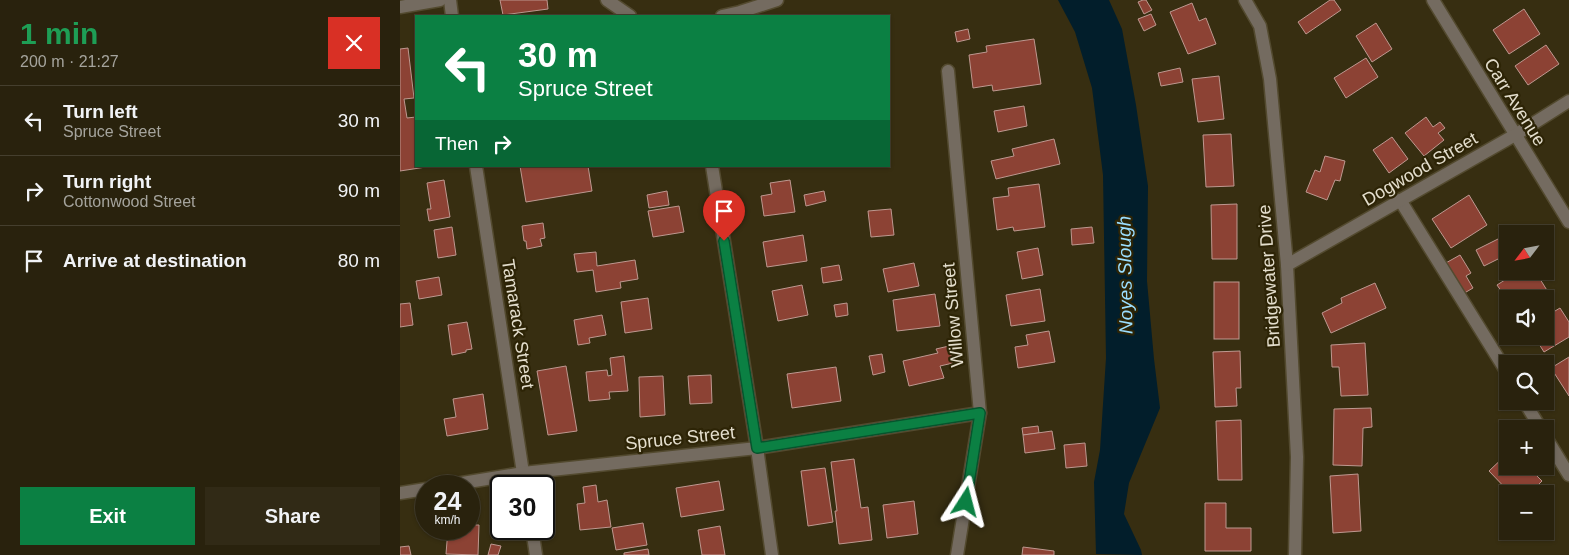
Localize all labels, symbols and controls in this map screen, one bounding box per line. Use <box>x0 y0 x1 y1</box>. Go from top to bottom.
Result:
text: 1 min <box>20 17 98 50</box>
button: close <box>328 17 380 69</box>
icon: left <box>435 35 500 100</box>
text: 30 m <box>518 35 598 74</box>
text: 200 m · 21:27 <box>20 53 119 70</box>
street label: Carr Avenue <box>1480 54 1550 150</box>
text: Spruce Street <box>518 76 653 101</box>
text: Turn left <box>63 101 138 122</box>
icon: left <box>20 107 48 135</box>
text: 30 m <box>338 110 380 131</box>
text: Spruce Street <box>63 123 161 140</box>
street label: Dogwood Street <box>1359 128 1481 210</box>
icon: right <box>488 130 516 158</box>
text: Then <box>435 133 478 154</box>
text: Turn right <box>63 171 151 192</box>
icon: right <box>20 177 48 205</box>
text: 90 m <box>338 180 380 201</box>
pin <box>703 190 745 241</box>
text: Cottonwood Street <box>63 193 196 210</box>
icon: arrive <box>710 197 738 225</box>
street label: Bridgewater Drive <box>1254 204 1284 348</box>
water label: Noyes Slough <box>1113 216 1137 334</box>
north arrow <box>1499 225 1554 280</box>
map controls <box>1499 225 1554 540</box>
icon: arrive <box>20 247 48 275</box>
text: Arrive at destination <box>63 250 247 271</box>
text: 80 m <box>338 250 380 271</box>
street label: Tamarack Street <box>498 258 538 390</box>
street label: Willow Street <box>938 262 968 368</box>
button: sound <box>1499 290 1554 345</box>
button: search <box>1499 355 1554 410</box>
button: + <box>1499 420 1554 475</box>
street label: Spruce Street <box>624 422 736 454</box>
speed limit sign: 30 <box>490 475 555 540</box>
position arrow <box>939 475 991 527</box>
button: − <box>1499 485 1554 540</box>
button: Exit <box>20 487 195 545</box>
button: Share <box>205 487 380 545</box>
text: 24 <box>434 487 461 515</box>
text: km/h <box>434 513 461 527</box>

